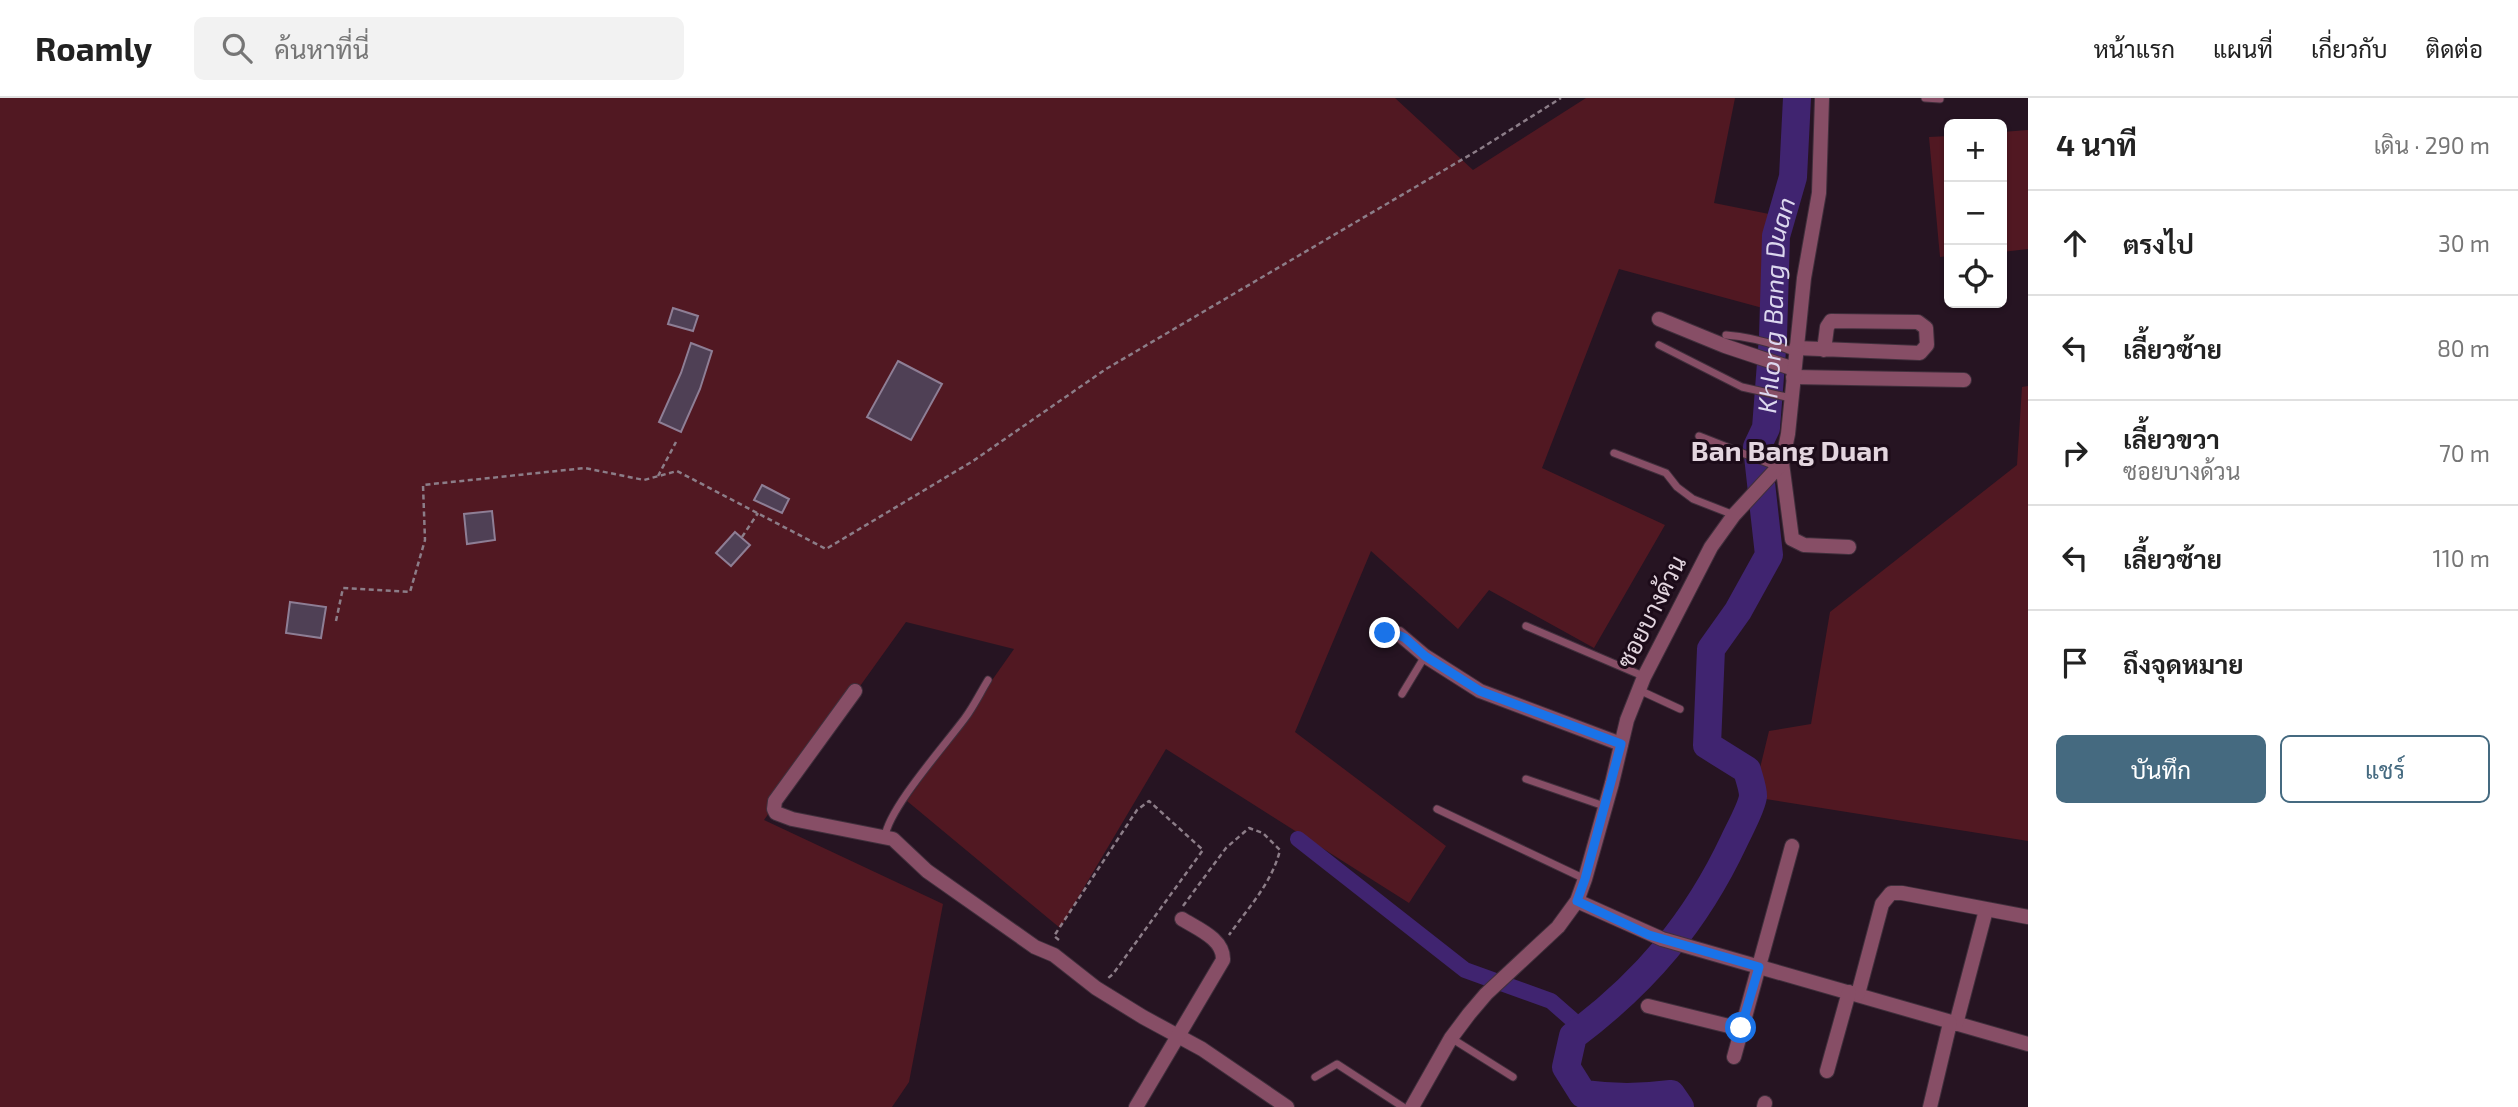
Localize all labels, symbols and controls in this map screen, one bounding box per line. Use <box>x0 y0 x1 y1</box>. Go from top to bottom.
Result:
search box <box>194 17 684 80</box>
text: Roamly <box>35 28 152 68</box>
icon: search <box>218 29 256 67</box>
text: ค้นหาที่นี่ <box>274 33 369 64</box>
text: หน้าแรก <box>2094 34 2175 63</box>
text: แผนที่ <box>2213 34 2273 63</box>
text: เกี่ยวกับ <box>2311 34 2388 63</box>
text: ติดต่อ <box>2426 34 2483 63</box>
map controls <box>1944 119 2007 308</box>
button: + <box>1944 119 2007 182</box>
text: 4 นาที <box>2056 126 2137 162</box>
text: เดิน · 290 m <box>2374 131 2490 159</box>
button: − <box>1944 182 2007 245</box>
water label: Khlong Bang Duan <box>1750 193 1800 414</box>
icon: ahead <box>2056 224 2094 262</box>
text: ตรงไป <box>2123 228 2194 259</box>
text: 30 m <box>2438 229 2490 257</box>
button: locate <box>1944 245 2007 308</box>
icon: left <box>2056 329 2094 367</box>
text: เลี้ยวซ้าย <box>2123 333 2222 364</box>
text: 80 m <box>2437 334 2490 362</box>
text: เลี้ยวขวา <box>2123 423 2220 454</box>
district label: Ban Bang Duan <box>1691 433 1889 467</box>
icon: right <box>2056 434 2094 472</box>
text: 70 m <box>2439 439 2490 467</box>
text: ซอยบางด้วน <box>2123 457 2240 485</box>
icon: left <box>2056 539 2094 577</box>
text: เลี้ยวซ้าย <box>2123 543 2222 574</box>
text: 110 m <box>2433 544 2490 572</box>
street label: ซอยบางด้วน <box>1610 550 1691 672</box>
route end <box>1369 617 1400 648</box>
icon: arrive <box>2056 644 2094 682</box>
text: ถึงจุดหมาย <box>2123 648 2244 679</box>
button: บันทึก <box>2056 735 2266 803</box>
button: แชร์ <box>2280 735 2490 803</box>
route start <box>1725 1012 1756 1043</box>

